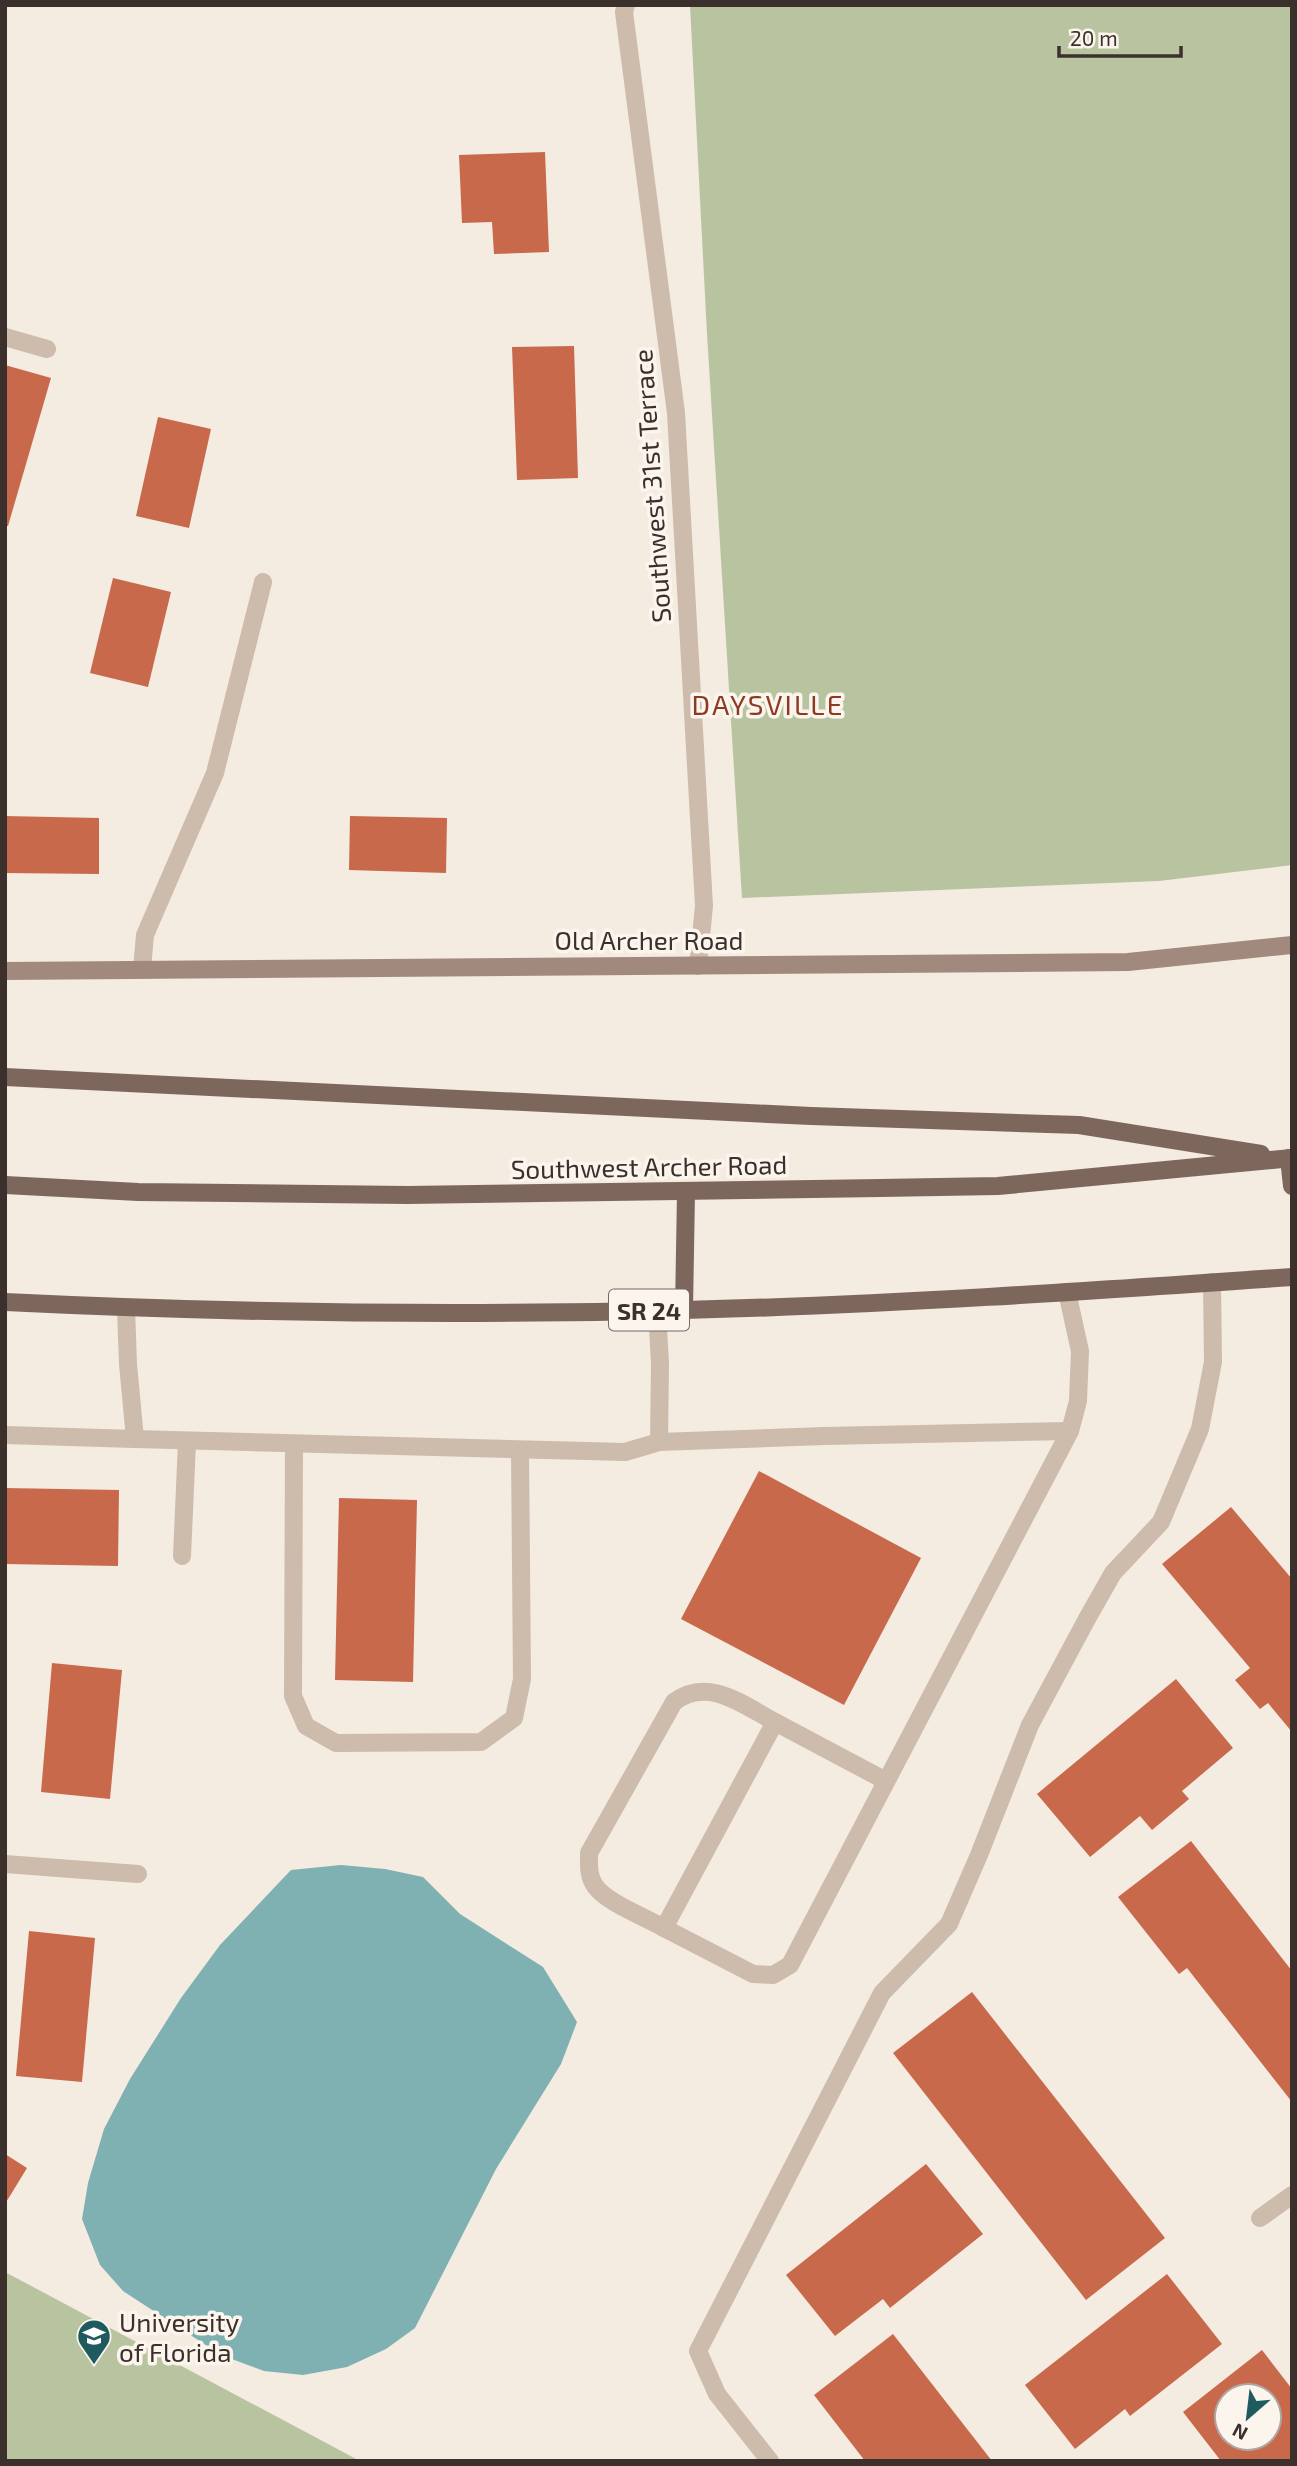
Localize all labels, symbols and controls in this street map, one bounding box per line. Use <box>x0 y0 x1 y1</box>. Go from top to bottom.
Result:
scale bar <box>1059 14 1182 58</box>
text: 20 m <box>1070 25 1118 50</box>
street label: Southwest 31st Terrace <box>626 348 676 624</box>
district label: DAYSVILLE <box>692 687 844 721</box>
street label: Old Archer Road <box>555 924 743 955</box>
street label: Southwest Archer Road <box>511 1148 787 1184</box>
road number: SR 24 <box>609 1290 689 1330</box>
place label: University of Florida <box>119 2306 239 2367</box>
school or university icon: University of Florida <box>75 2317 113 2366</box>
north arrow <box>1213 2382 1283 2452</box>
text: N <box>1228 2419 1251 2446</box>

